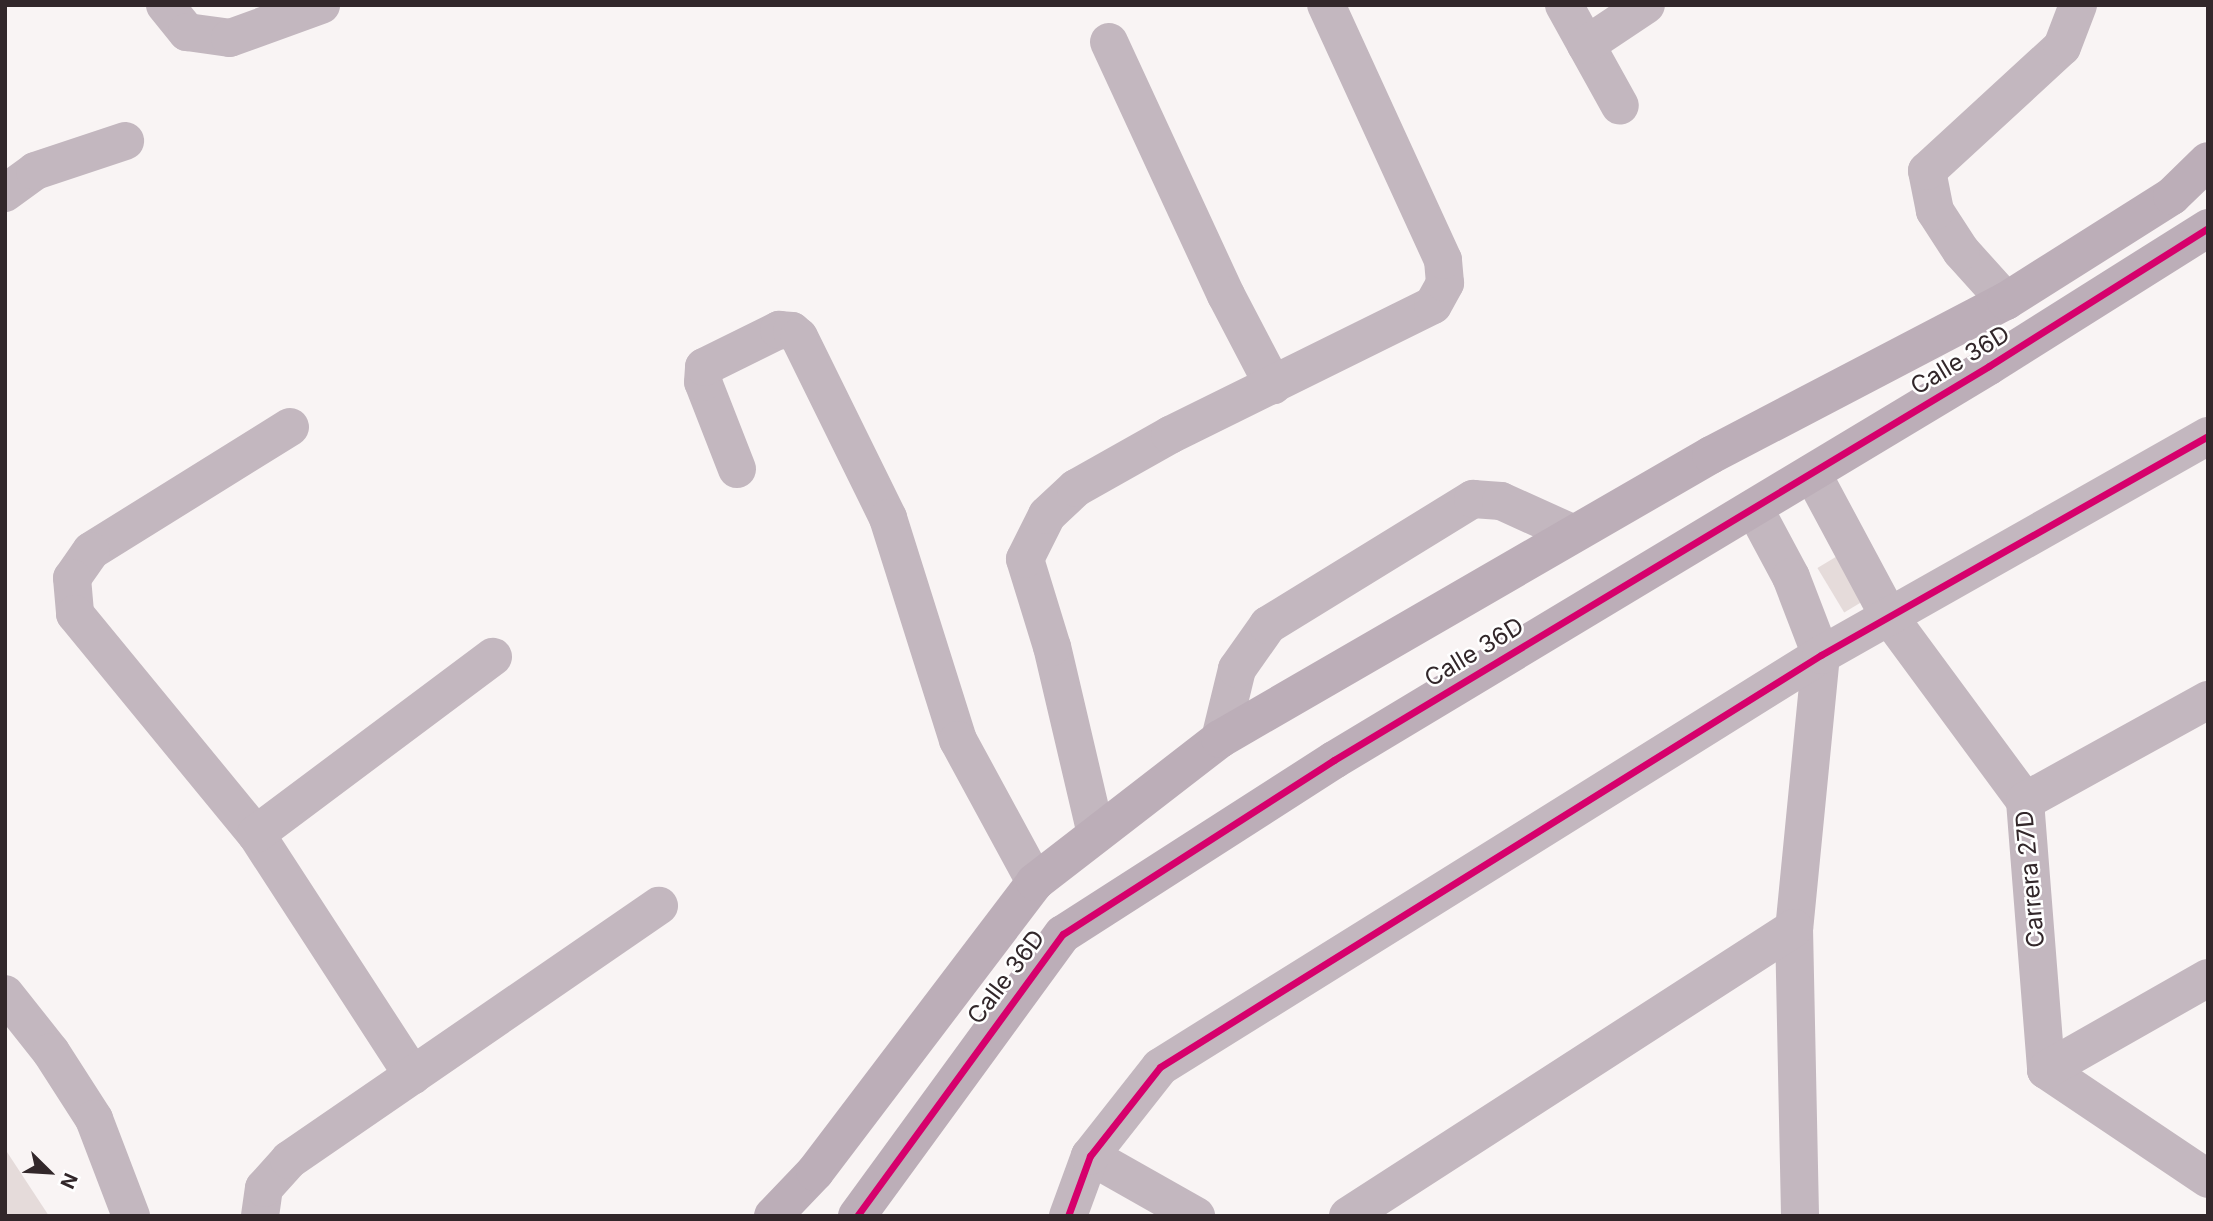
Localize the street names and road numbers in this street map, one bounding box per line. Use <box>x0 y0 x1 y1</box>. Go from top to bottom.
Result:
street label: Calle 36D <box>1905 319 2015 401</box>
street label: Calle 36D <box>1419 611 1529 693</box>
street label: Carrera 27D <box>2010 809 2050 949</box>
street label: Calle 36D <box>961 924 1051 1030</box>

